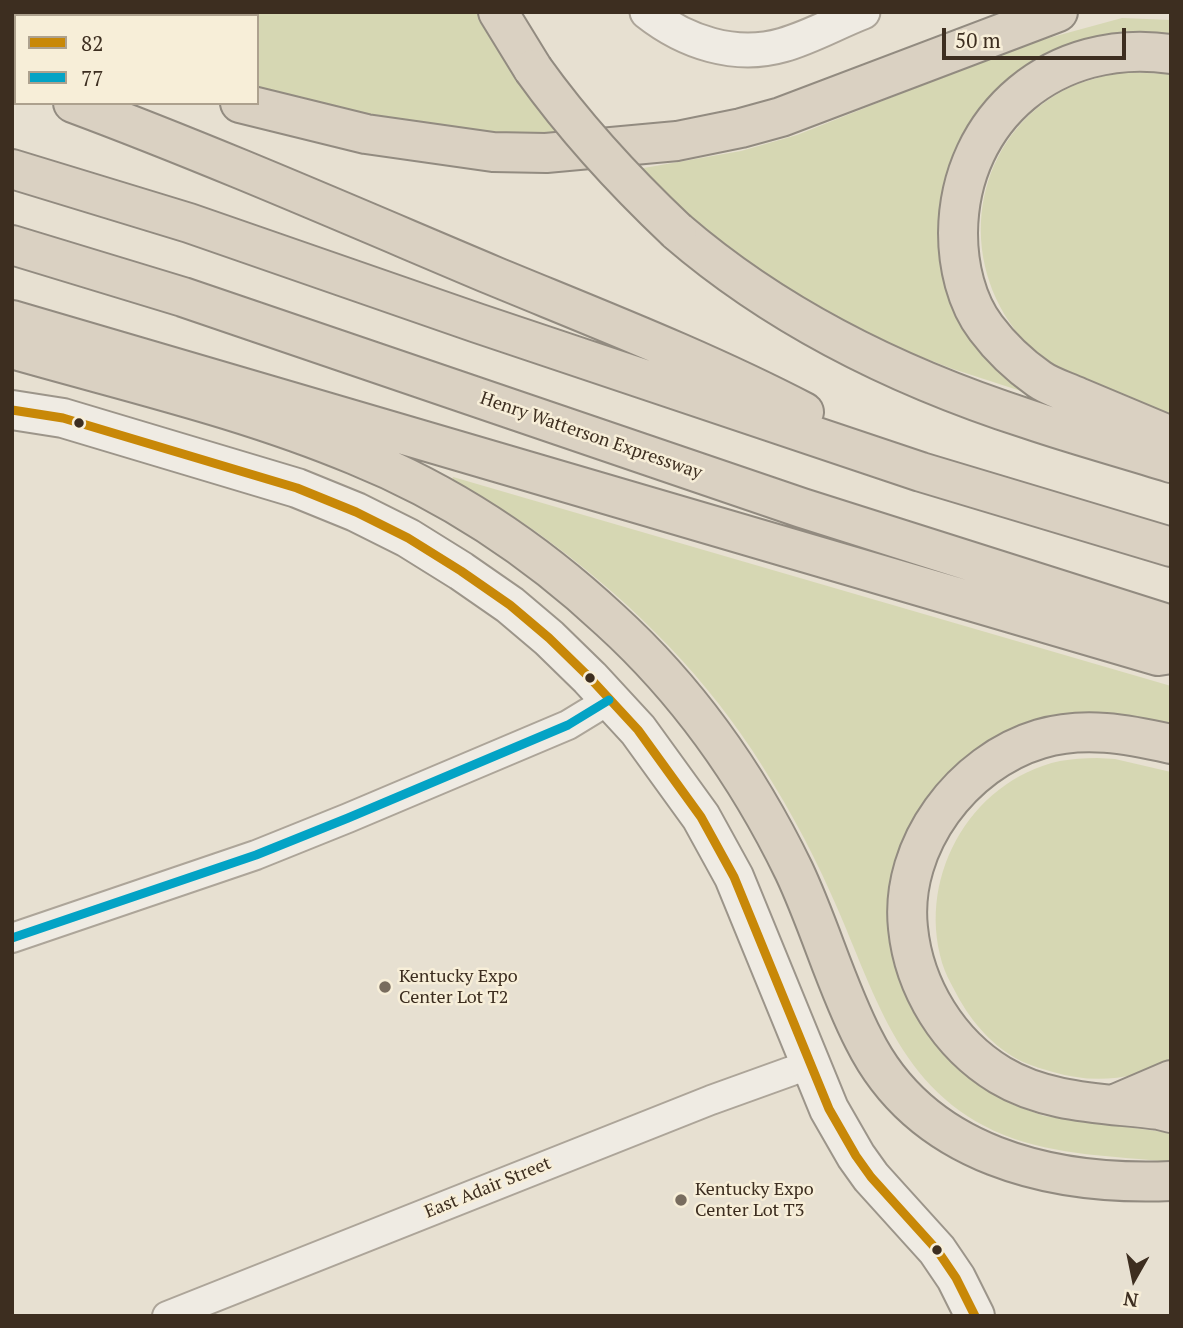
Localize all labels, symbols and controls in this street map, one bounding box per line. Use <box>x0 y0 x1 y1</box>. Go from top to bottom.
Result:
legend <box>14 14 259 105</box>
scale bar <box>945 14 1129 58</box>
text: 50 m <box>955 26 1001 54</box>
text: 82 <box>81 29 103 57</box>
text: 77 <box>81 64 103 92</box>
street label: Henry Watterson Expressway <box>477 388 705 484</box>
unlabelled marker <box>72 416 86 430</box>
unlabelled marker <box>583 671 597 685</box>
place label: Kentucky Expo Center Lot T2 <box>399 966 518 1009</box>
marker: Kentucky Expo Center Lot T2 <box>377 979 393 995</box>
street label: East Adair Street <box>422 1153 554 1223</box>
place label: Kentucky Expo Center Lot T3 <box>695 1179 814 1222</box>
marker: Kentucky Expo Center Lot T3 <box>673 1192 689 1208</box>
unlabelled marker <box>930 1243 944 1257</box>
north arrow <box>1099 1244 1169 1314</box>
text: N <box>1122 1287 1140 1314</box>

